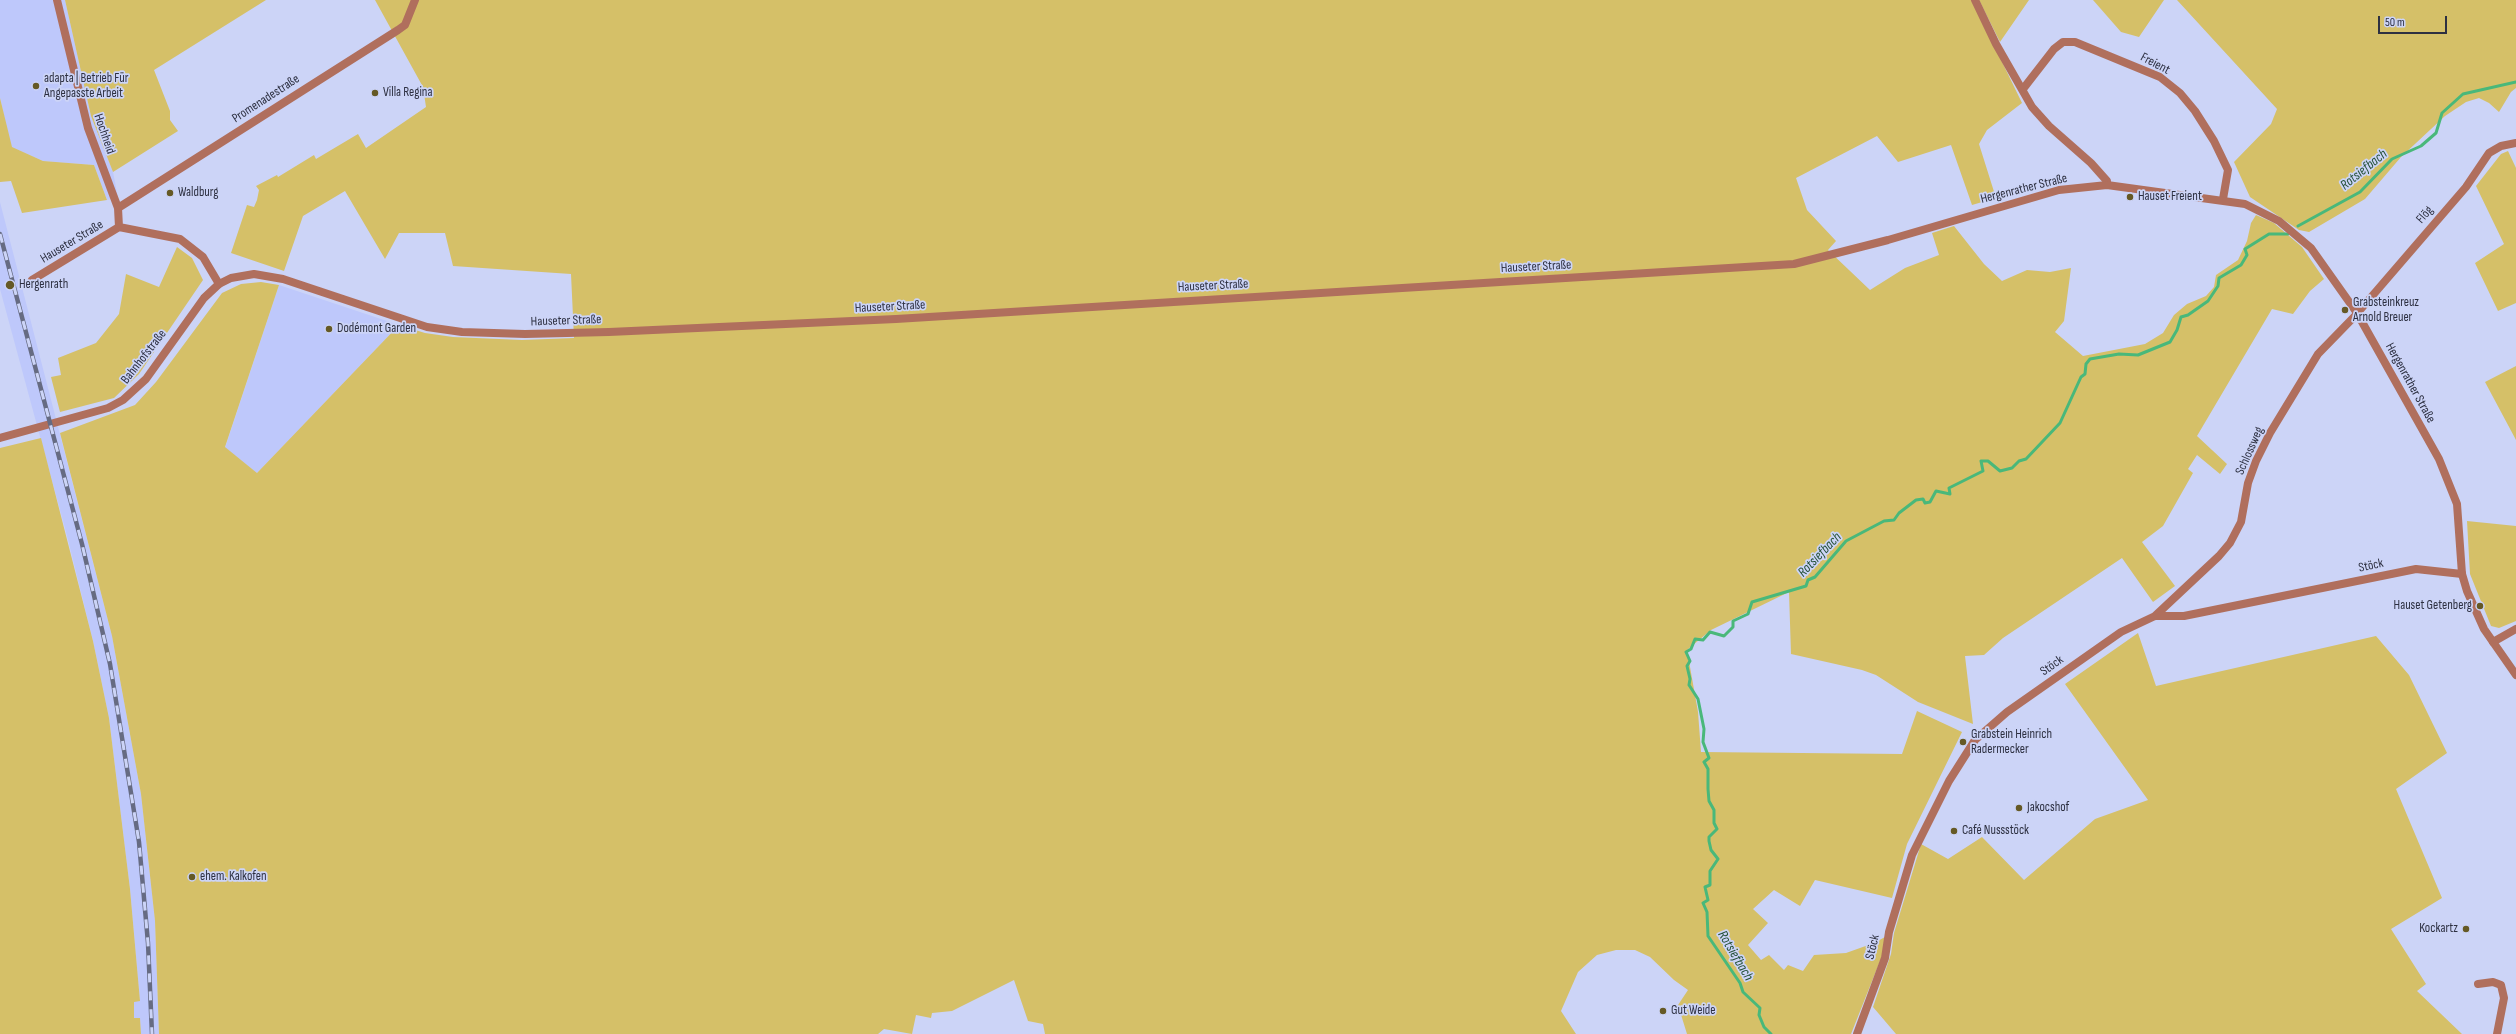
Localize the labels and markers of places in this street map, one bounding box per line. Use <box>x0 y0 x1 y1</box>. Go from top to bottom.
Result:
place label: adapta | Betrieb Für Angepasste Arbeit <box>44 71 128 102</box>
marker: adapta | Betrieb Für Angepasste Arbeit <box>31 81 41 91</box>
place label: Villa Regina <box>383 85 432 101</box>
marker: Villa Regina <box>370 88 380 98</box>
place label: Waldburg <box>178 185 218 201</box>
marker: Waldburg <box>165 188 175 198</box>
place label: Hauset Freient <box>2138 189 2202 205</box>
marker: Hauset Freient <box>2125 192 2135 202</box>
place label: Hergenrath <box>19 277 68 293</box>
marker: Hergenrath <box>4 279 16 291</box>
place label: Grabsteinkreuz Arnold Breuer <box>2353 295 2419 326</box>
marker: Grabsteinkreuz Arnold Breuer <box>2340 305 2350 315</box>
place label: Dodémont Garden <box>337 321 416 337</box>
marker: Dodémont Garden <box>324 324 334 334</box>
place label: Hauset Getenberg <box>2394 598 2472 614</box>
marker: Hauset Getenberg <box>2475 601 2485 611</box>
place label: Grabstein Heinrich Radermecker <box>1971 727 2052 758</box>
marker: Grabstein Heinrich Radermecker <box>1958 737 1968 747</box>
place label: Jakocshof <box>2027 800 2069 816</box>
marker: Jakocshof <box>2014 803 2024 813</box>
place label: Café Nussstöck <box>1962 823 2029 839</box>
marker: Café Nussstöck <box>1949 826 1959 836</box>
place label: ehem. Kalkofen <box>200 869 266 885</box>
marker: ehem. Kalkofen <box>187 872 197 882</box>
place label: Kockartz <box>2419 921 2458 937</box>
marker: Kockartz <box>2461 924 2471 934</box>
place label: Gut Weide <box>1671 1003 1716 1019</box>
marker: Gut Weide <box>1658 1006 1668 1016</box>

